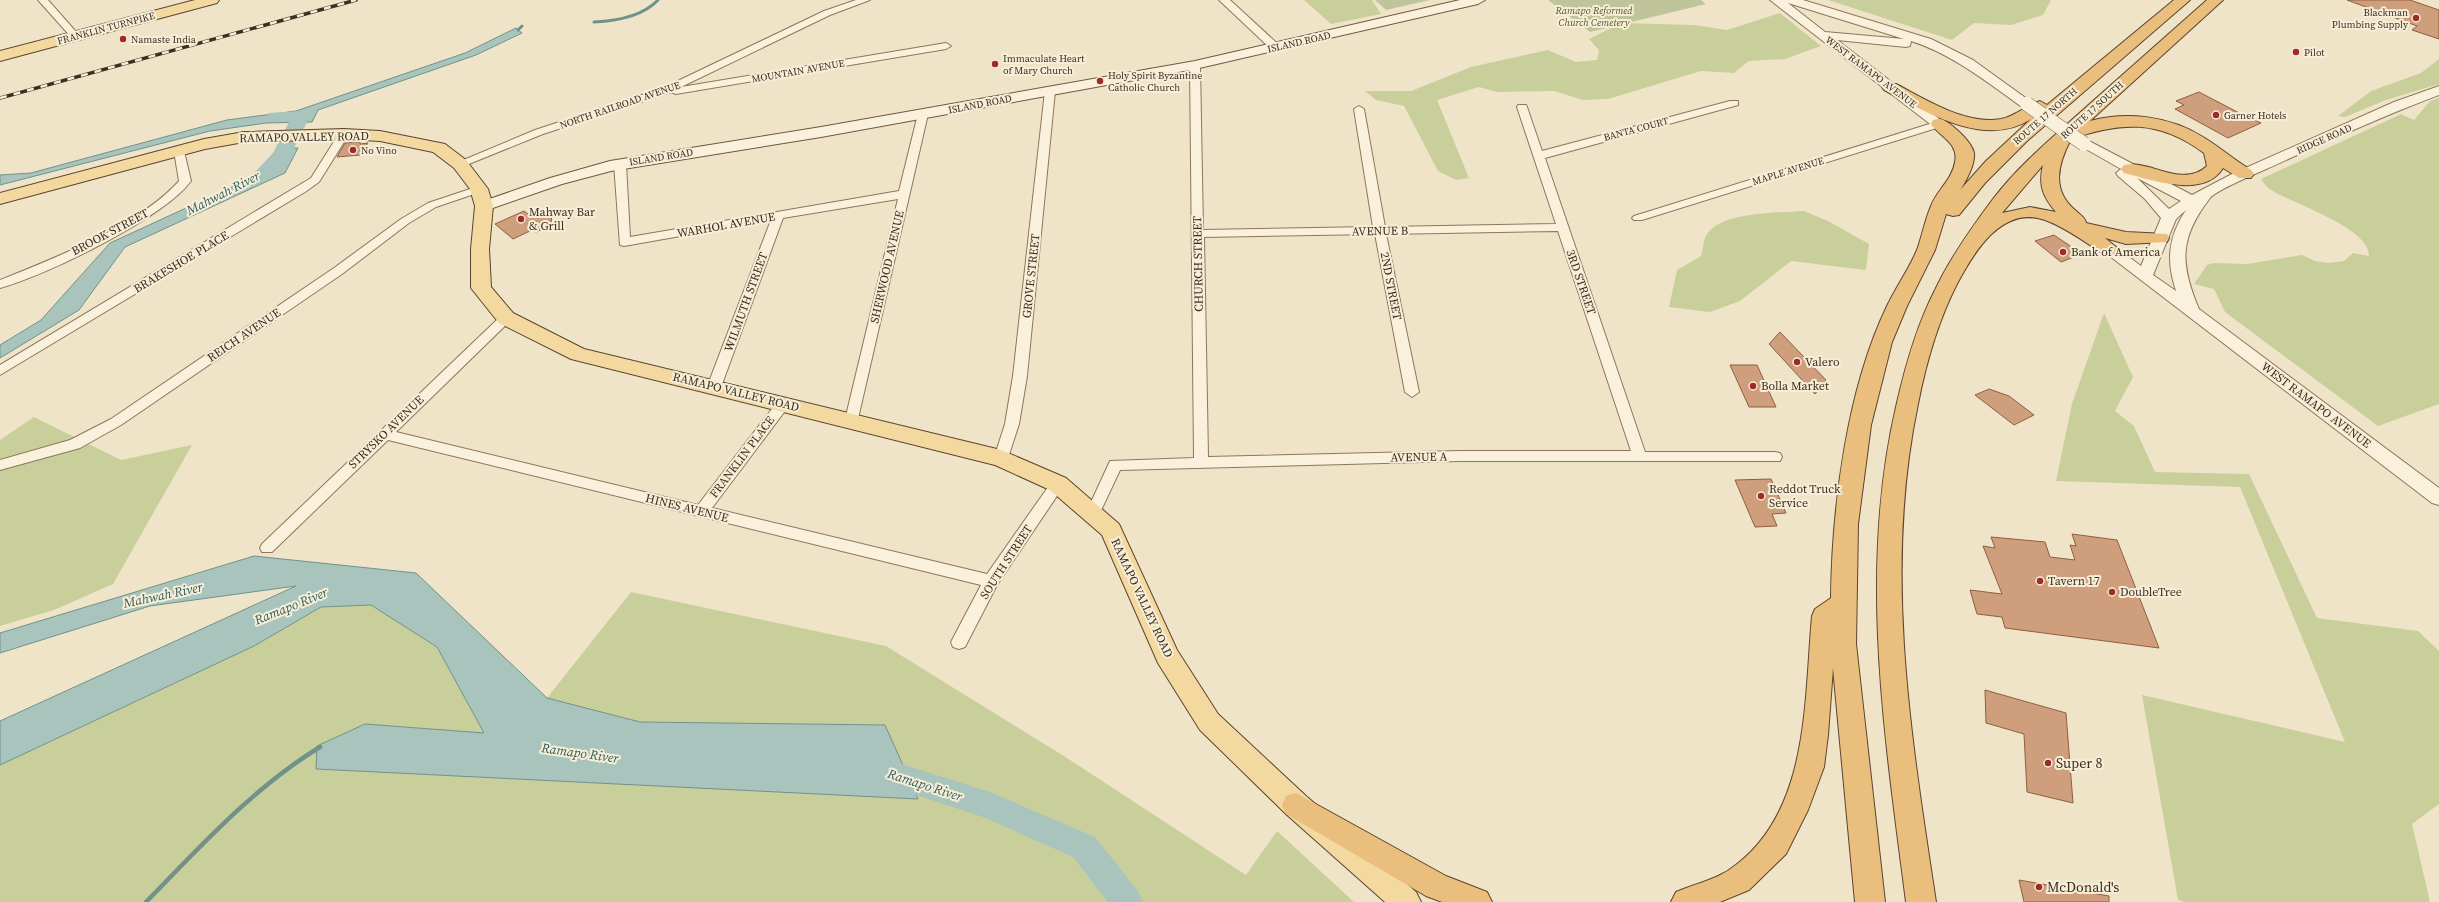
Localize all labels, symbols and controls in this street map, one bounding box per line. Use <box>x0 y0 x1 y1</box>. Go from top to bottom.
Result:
park label: Ramapo Reformed Church Cemetery <box>1554 4 1633 29</box>
place label: Blackman Plumbing Supply <box>2332 6 2409 31</box>
street label: FRANKLIN TURNPIKE <box>56 9 156 47</box>
marker: Blackman Plumbing Supply <box>2411 13 2421 23</box>
street label: ISLAND ROAD <box>1266 28 1332 56</box>
place label: Namaste India <box>131 33 197 46</box>
street label: WEST RAMAPO AVENUE <box>1823 33 1919 111</box>
marker: Namaste India <box>118 34 128 44</box>
place label: Pilot <box>2304 46 2325 59</box>
marker: Pilot <box>2291 47 2301 57</box>
place label: Immaculate Heart of Mary Church <box>1003 52 1085 77</box>
street label: MOUNTAIN AVENUE <box>751 56 845 86</box>
marker: Immaculate Heart of Mary Church <box>990 59 1000 69</box>
place label: Holy Spirit Byzantine Catholic Church <box>1108 69 1202 94</box>
marker: Holy Spirit Byzantine Catholic Church <box>1095 76 1105 86</box>
street label: NORTH RAILROAD AVENUE <box>558 78 682 132</box>
street label: ROUTE 17 SOUTH <box>2058 78 2126 142</box>
street label: ROUTE 17 NORTH <box>2010 84 2080 148</box>
street label: ISLAND ROAD <box>947 91 1013 117</box>
place label: Garner Hotels <box>2224 109 2286 122</box>
marker: Garner Hotels <box>2211 110 2221 120</box>
street label: BANTA COURT <box>1602 114 1670 144</box>
street label: RIDGE ROAD <box>2294 121 2354 157</box>
street label: RAMAPO VALLEY ROAD <box>239 128 369 146</box>
place label: No Vino <box>361 144 397 157</box>
marker: No Vino <box>348 145 358 155</box>
street label: ISLAND ROAD <box>628 146 694 168</box>
street label: MAPLE AVENUE <box>1751 154 1825 188</box>
water label: Mahwah River <box>182 167 263 219</box>
place label: Mahway Bar & Grill <box>529 204 595 234</box>
street label: BROOK STREET <box>69 205 152 259</box>
street label: WARHOL AVENUE <box>676 208 776 242</box>
street label: SHERWOOD AVENUE <box>866 209 908 325</box>
marker: Mahway Bar & Grill <box>516 214 526 224</box>
street label: CHURCH STREET <box>1189 215 1207 312</box>
street label: AVENUE B <box>1352 222 1409 239</box>
street label: BRAKESHOE PLACE <box>131 227 231 297</box>
street label: GROVE STREET <box>1019 232 1043 319</box>
place label: Bank of America <box>2071 244 2161 260</box>
street label: 3RD STREET <box>1562 247 1600 317</box>
marker: Bank of America <box>2058 247 2068 257</box>
street label: WILMUTH STREET <box>721 249 772 354</box>
street label: 2ND STREET <box>1377 251 1406 322</box>
street label: REICH AVENUE <box>204 305 284 365</box>
place label: Valero <box>1805 354 1840 370</box>
marker: Valero <box>1792 357 1802 367</box>
street label: WEST RAMAPO AVENUE <box>2258 358 2374 452</box>
street label: RAMAPO VALLEY ROAD <box>671 369 801 415</box>
place label: Bolla Market <box>1761 378 1829 394</box>
marker: Bolla Market <box>1748 381 1758 391</box>
street label: STRYSKO AVENUE <box>345 392 427 472</box>
street label: FRANKLIN PLACE <box>706 413 778 501</box>
street label: AVENUE A <box>1390 449 1448 465</box>
place label: Reddot Truck Service <box>1769 481 1841 511</box>
street label: HINES AVENUE <box>644 490 730 526</box>
marker: Reddot Truck Service <box>1756 491 1766 501</box>
street label: SOUTH STREET <box>976 521 1036 602</box>
street label: RAMAPO VALLEY ROAD <box>1107 536 1177 660</box>
place label: Tavern 17 <box>2048 573 2100 589</box>
marker: Tavern 17 <box>2035 576 2045 586</box>
water label: Mahwah River <box>121 578 205 612</box>
water label: Ramapo River <box>251 583 331 629</box>
place label: DoubleTree <box>2120 584 2182 600</box>
marker: DoubleTree <box>2107 587 2117 597</box>
water label: Ramapo River <box>539 739 620 767</box>
place label: Super 8 <box>2056 753 2103 773</box>
marker: Super 8 <box>2043 758 2053 768</box>
water label: Ramapo River <box>885 765 965 805</box>
place label: McDonald's <box>2047 877 2119 897</box>
marker: McDonald's <box>2034 882 2044 892</box>

